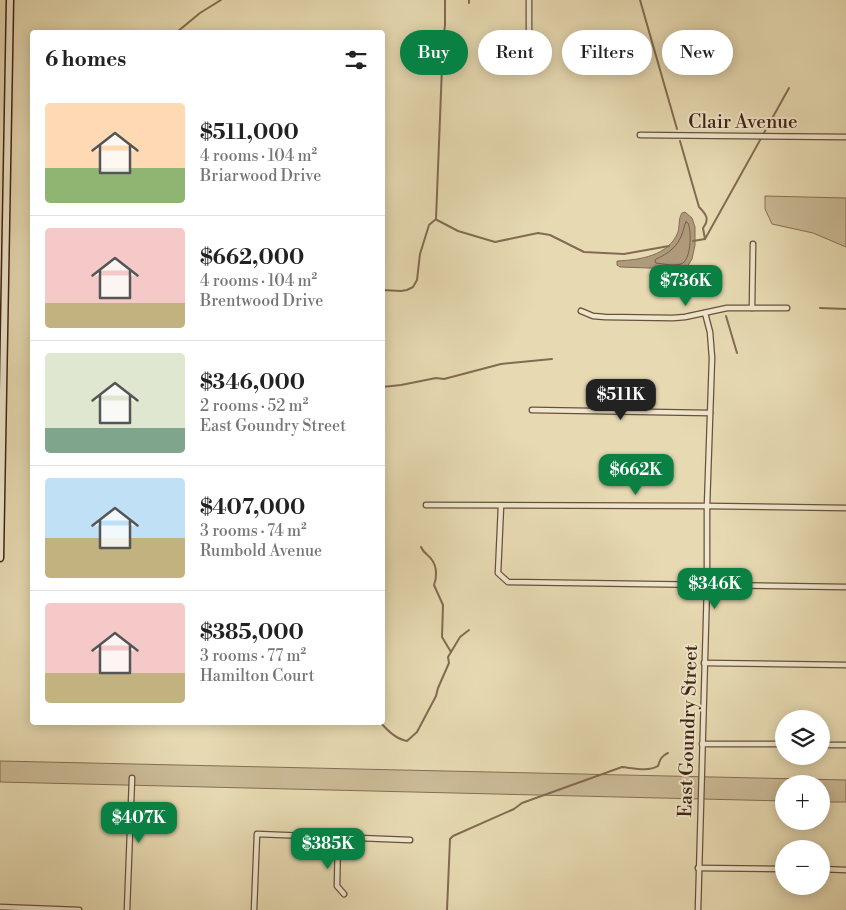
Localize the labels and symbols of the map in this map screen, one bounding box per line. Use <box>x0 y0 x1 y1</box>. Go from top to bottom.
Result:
street label: Clair Avenue <box>688 110 798 134</box>
pin: $736K <box>651 264 721 307</box>
pin: $511K <box>586 378 656 421</box>
pin: $662K <box>601 454 671 496</box>
pin: $346K <box>680 568 750 610</box>
street label: East Goundry Street <box>673 644 703 818</box>
pin: $407K <box>104 802 174 844</box>
pin: $385K <box>293 828 363 870</box>

